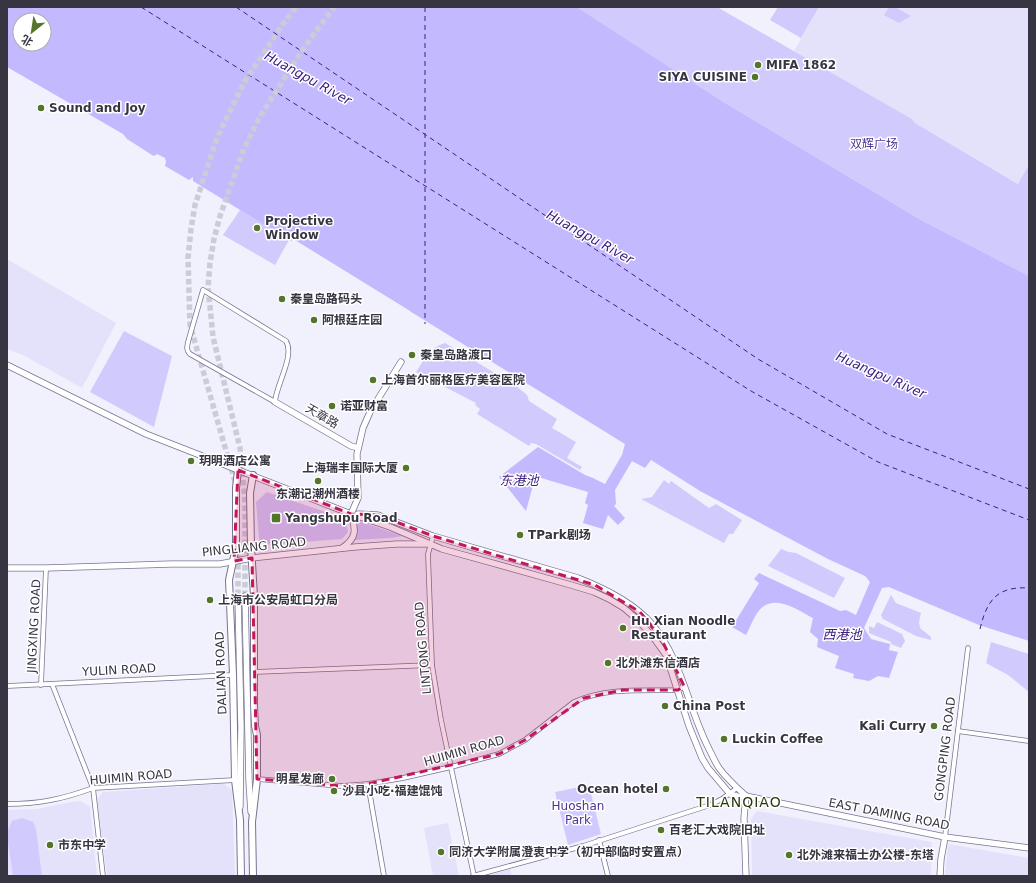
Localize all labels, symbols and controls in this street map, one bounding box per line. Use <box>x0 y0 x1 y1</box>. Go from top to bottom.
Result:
north arrow <box>12 12 52 52</box>
text: 北 <box>19 32 35 49</box>
water label: Huangpu River <box>262 48 355 109</box>
place label: MIFA 1862 <box>766 58 836 72</box>
marker: MIFA 1862 <box>753 60 763 70</box>
place label: SIYA CUISINE <box>659 70 747 84</box>
marker: SIYA CUISINE <box>750 72 760 82</box>
place label: Sound and Joy <box>49 101 146 115</box>
marker: Sound and Joy <box>36 103 46 113</box>
park label: 双辉广场 <box>850 137 898 151</box>
water label: Huangpu River <box>544 207 637 268</box>
place label: Projective Window <box>265 214 333 242</box>
marker: Projective Window <box>252 223 262 233</box>
place label: 秦皇岛路码头 <box>290 292 362 306</box>
marker: 秦皇岛路码头 <box>277 294 287 304</box>
place label: 阿根廷庄园 <box>322 313 382 327</box>
marker: 阿根廷庄园 <box>309 315 319 325</box>
place label: 秦皇岛路渡口 <box>420 348 492 362</box>
water label: Huangpu River <box>834 348 930 402</box>
marker: 秦皇岛路渡口 <box>407 350 417 360</box>
place label: 上海首尔丽格医疗美容医院 <box>381 373 525 387</box>
marker: 上海首尔丽格医疗美容医院 <box>368 375 378 385</box>
place label: 诺亚财富 <box>340 399 388 413</box>
street label: 天章路 <box>303 401 341 431</box>
marker: 诺亚财富 <box>327 401 337 411</box>
place label: 玥明酒店公寓 <box>199 454 271 468</box>
marker: 玥明酒店公寓 <box>186 456 196 466</box>
place label: 上海瑞丰国际大厦 <box>302 461 398 475</box>
marker: 上海瑞丰国际大厦 <box>401 463 411 473</box>
water label: 东港池 <box>499 473 540 488</box>
marker: 东潮记潮州酒楼 <box>313 476 323 486</box>
place label: 东潮记潮州酒楼 <box>276 487 360 501</box>
place label: Yangshupu Road <box>284 511 398 525</box>
marker: Yangshupu Road <box>270 512 282 524</box>
place label: TPark剧场 <box>528 528 591 542</box>
marker: TPark剧场 <box>515 530 525 540</box>
street label: PINGLIANG ROAD <box>201 535 307 559</box>
street label: JINGXING ROAD <box>24 579 43 674</box>
place label: 上海市公安局虹口分局 <box>218 593 338 607</box>
marker: 上海市公安局虹口分局 <box>205 595 215 605</box>
street label: LINTONG ROAD <box>412 601 434 695</box>
place label: Hu Xian Noodle Restaurant <box>631 614 735 642</box>
marker: Hu Xian Noodle Restaurant <box>618 623 628 633</box>
water label: 西港池 <box>822 627 863 642</box>
street label: DALIAN ROAD <box>213 631 229 715</box>
place label: 北外滩东信酒店 <box>616 656 700 670</box>
marker: 北外滩东信酒店 <box>603 658 613 668</box>
street label: YULIN ROAD <box>81 661 156 679</box>
street label: GONGPING ROAD <box>932 696 958 802</box>
place label: China Post <box>673 699 745 713</box>
marker: China Post <box>660 701 670 711</box>
place label: Kali Curry <box>859 719 926 733</box>
marker: Kali Curry <box>929 721 939 731</box>
place label: Luckin Coffee <box>732 732 823 746</box>
street label: HUIMIN ROAD <box>422 733 506 769</box>
marker: Luckin Coffee <box>719 734 729 744</box>
street label: HUIMIN ROAD <box>89 766 173 788</box>
place label: 明星发廊 <box>276 772 324 786</box>
marker: 明星发廊 <box>327 774 337 784</box>
place label: Ocean hotel <box>577 782 658 796</box>
place label: 沙县小吃·福建馄饨 <box>342 784 443 798</box>
marker: Ocean hotel <box>661 784 671 794</box>
marker: 沙县小吃·福建馄饨 <box>329 786 339 796</box>
district label: TILANQIAO <box>695 794 782 810</box>
street label: EAST DAMING ROAD <box>827 795 951 833</box>
park label: Huoshan Park <box>552 799 604 827</box>
place label: 百老汇大戏院旧址 <box>669 823 765 837</box>
marker: 百老汇大戏院旧址 <box>656 825 666 835</box>
place label: 市东中学 <box>58 838 106 852</box>
marker: 市东中学 <box>45 840 55 850</box>
place label: 同济大学附属澄衷中学（初中部临时安置点） <box>449 845 689 859</box>
marker: 同济大学附属澄衷中学（初中部临时安置点） <box>436 847 446 857</box>
place label: 北外滩来福士办公楼-东塔 <box>797 848 934 862</box>
marker: 北外滩来福士办公楼-东塔 <box>784 850 794 860</box>

